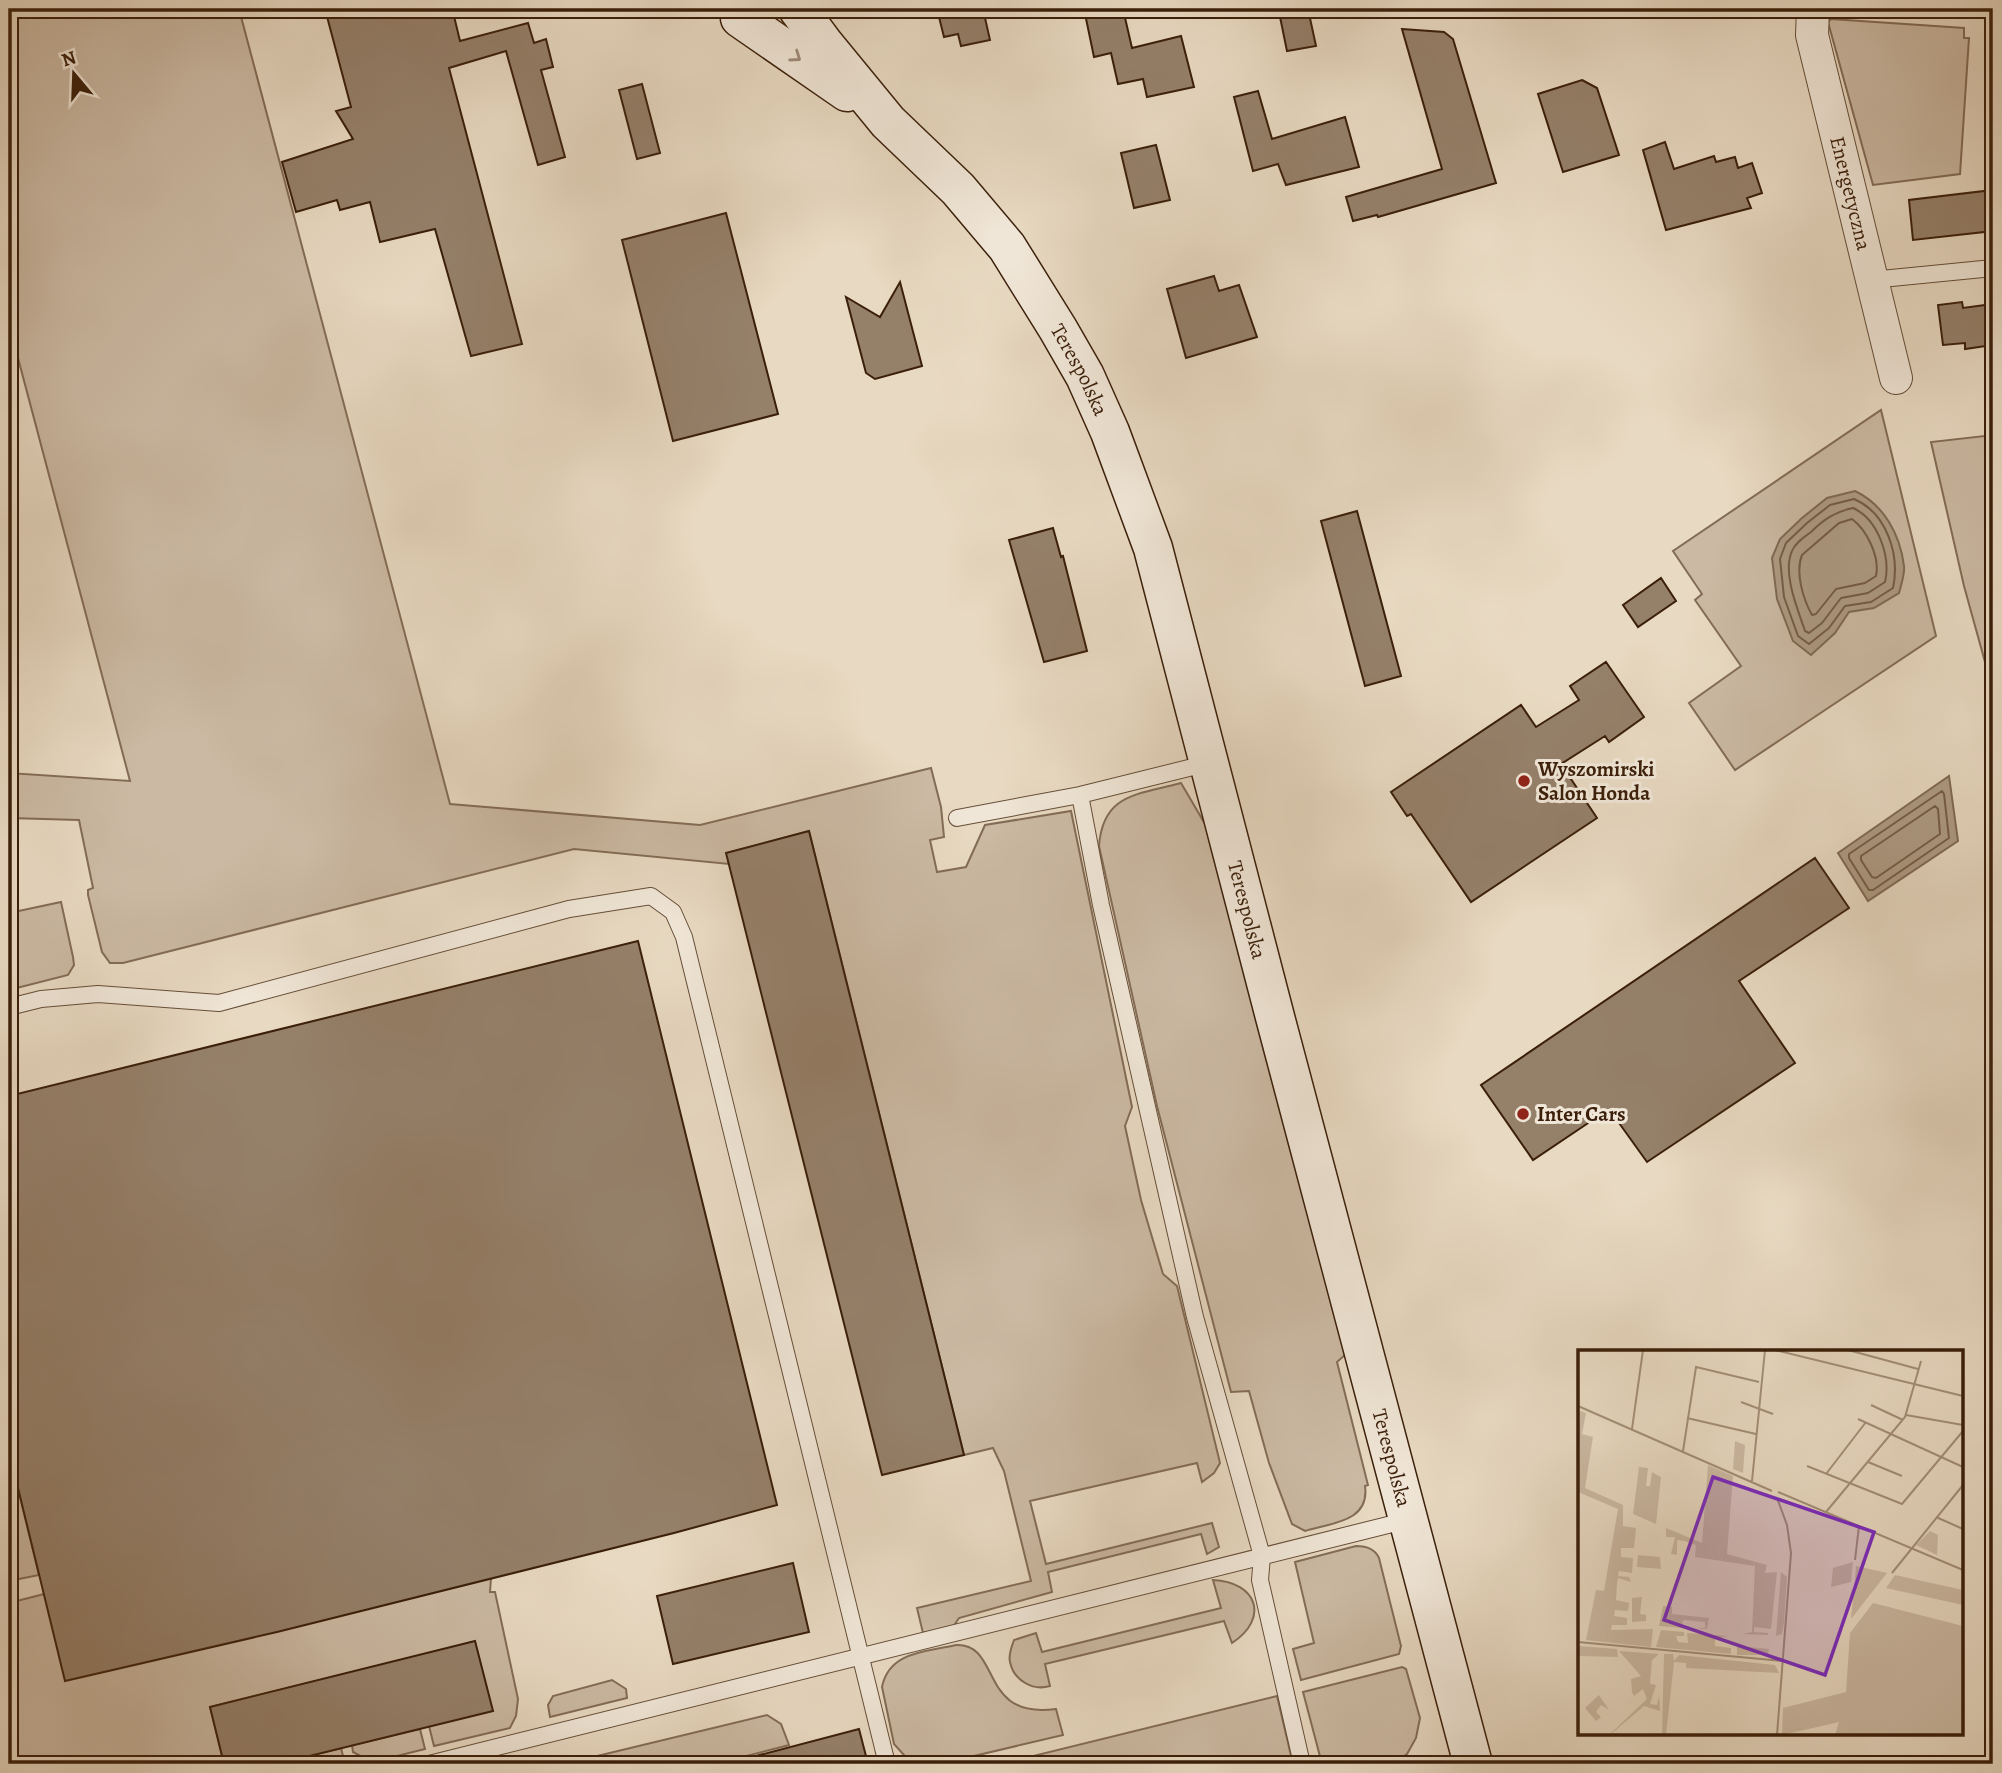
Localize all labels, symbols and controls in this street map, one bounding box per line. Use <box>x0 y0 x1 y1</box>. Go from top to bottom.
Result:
north arrow <box>38 38 108 108</box>
text: N <box>58 44 80 73</box>
one-way arrow <box>788 49 801 61</box>
street label: Energetyczna <box>1823 133 1878 253</box>
street label: Terespolska <box>1044 319 1115 420</box>
place label: Wyszomirski Salon Honda <box>1537 755 1654 807</box>
marker: Wyszomirski Salon Honda <box>1516 773 1532 789</box>
street label: Terespolska <box>1221 858 1273 962</box>
place label: Inter Cars <box>1537 1100 1626 1128</box>
marker: Inter Cars <box>1515 1106 1531 1122</box>
inset map <box>1578 1350 1964 1734</box>
street label: Terespolska <box>1366 1406 1418 1510</box>

